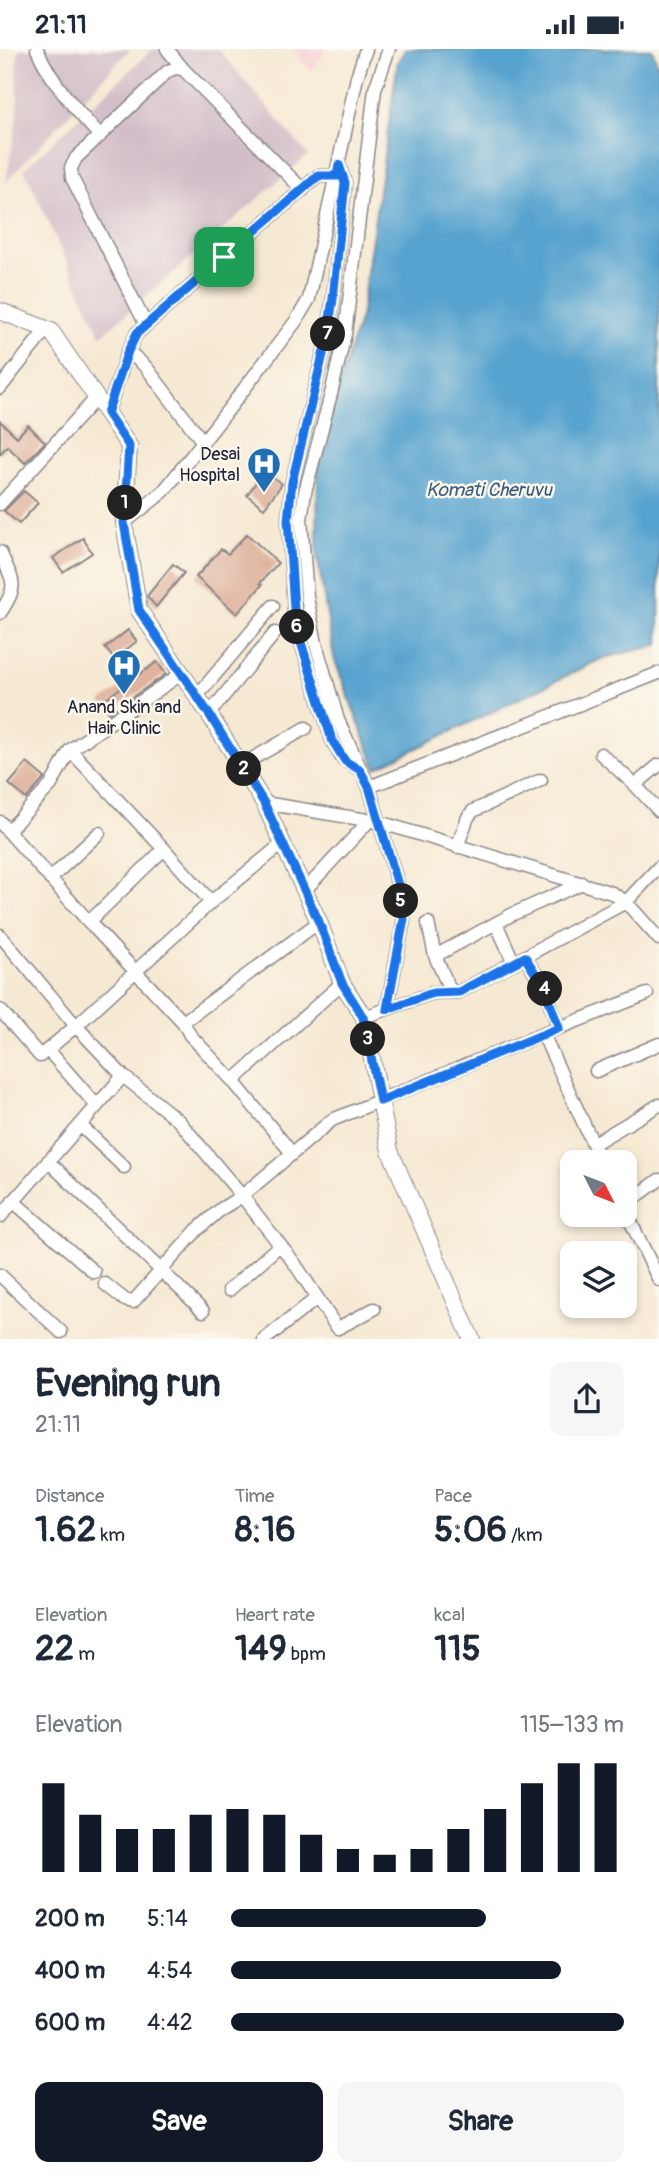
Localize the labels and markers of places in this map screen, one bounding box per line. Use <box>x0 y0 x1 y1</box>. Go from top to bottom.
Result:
pin <box>194 227 254 287</box>
pin: 7 <box>310 317 346 351</box>
place label: Desai Hospital <box>179 443 240 487</box>
hospital icon: Desai Hospital <box>245 445 283 494</box>
pin: 1 <box>108 485 142 521</box>
pin: 6 <box>280 609 314 645</box>
hospital icon: Anand Skin and Hair Clinic <box>105 647 143 696</box>
place label: Anand Skin and Hair Clinic <box>67 696 181 740</box>
pin: 2 <box>226 751 262 787</box>
pin: 5 <box>384 883 418 919</box>
pin: 4 <box>528 971 562 1007</box>
pin: 3 <box>350 1021 386 1056</box>

